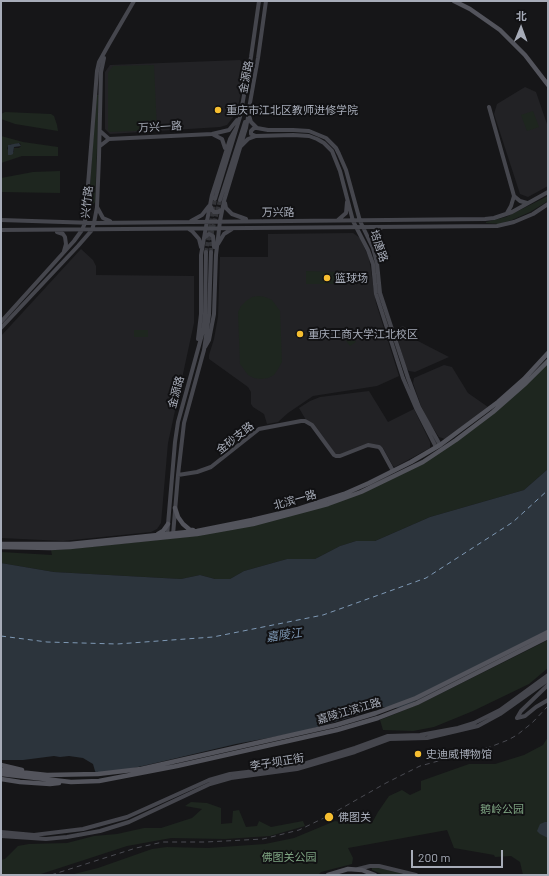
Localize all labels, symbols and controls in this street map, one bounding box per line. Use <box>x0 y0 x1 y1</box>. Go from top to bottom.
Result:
north arrow <box>501 8 541 48</box>
text: 北 <box>516 9 527 22</box>
street label: 金源路 <box>236 60 256 94</box>
place label: 重庆市江北区教师进修学院 <box>226 103 358 117</box>
marker: 重庆市江北区教师进修学院 <box>213 105 223 115</box>
street label: 万兴一路 <box>138 119 182 135</box>
street label: 兴竹路 <box>79 185 95 219</box>
street label: 万兴路 <box>262 205 294 219</box>
street label: 培唐路 <box>367 228 391 264</box>
place label: 篮球场 <box>335 271 368 285</box>
marker: 篮球场 <box>322 273 332 283</box>
place label: 重庆工商大学江北校区 <box>308 327 418 341</box>
marker: 重庆工商大学江北校区 <box>295 329 305 339</box>
street label: 金源路 <box>165 374 187 410</box>
street label: 金砂支路 <box>214 419 256 457</box>
street label: 北滨一路 <box>272 488 318 512</box>
water label: 嘉陵江 <box>265 625 303 645</box>
street label: 嘉陵江滨江路 <box>315 696 383 726</box>
place label: 史迪威博物馆 <box>426 747 492 761</box>
marker: 史迪威博物馆 <box>413 749 423 759</box>
street label: 李子坝正街 <box>249 751 305 773</box>
park label: 鹅岭公园 <box>480 802 524 816</box>
place label: 佛图关 <box>338 810 371 824</box>
marker: 佛图关 <box>323 811 335 823</box>
scale bar <box>413 842 505 868</box>
park label: 佛图关公园 <box>262 850 316 864</box>
text: 200 m <box>418 850 450 864</box>

